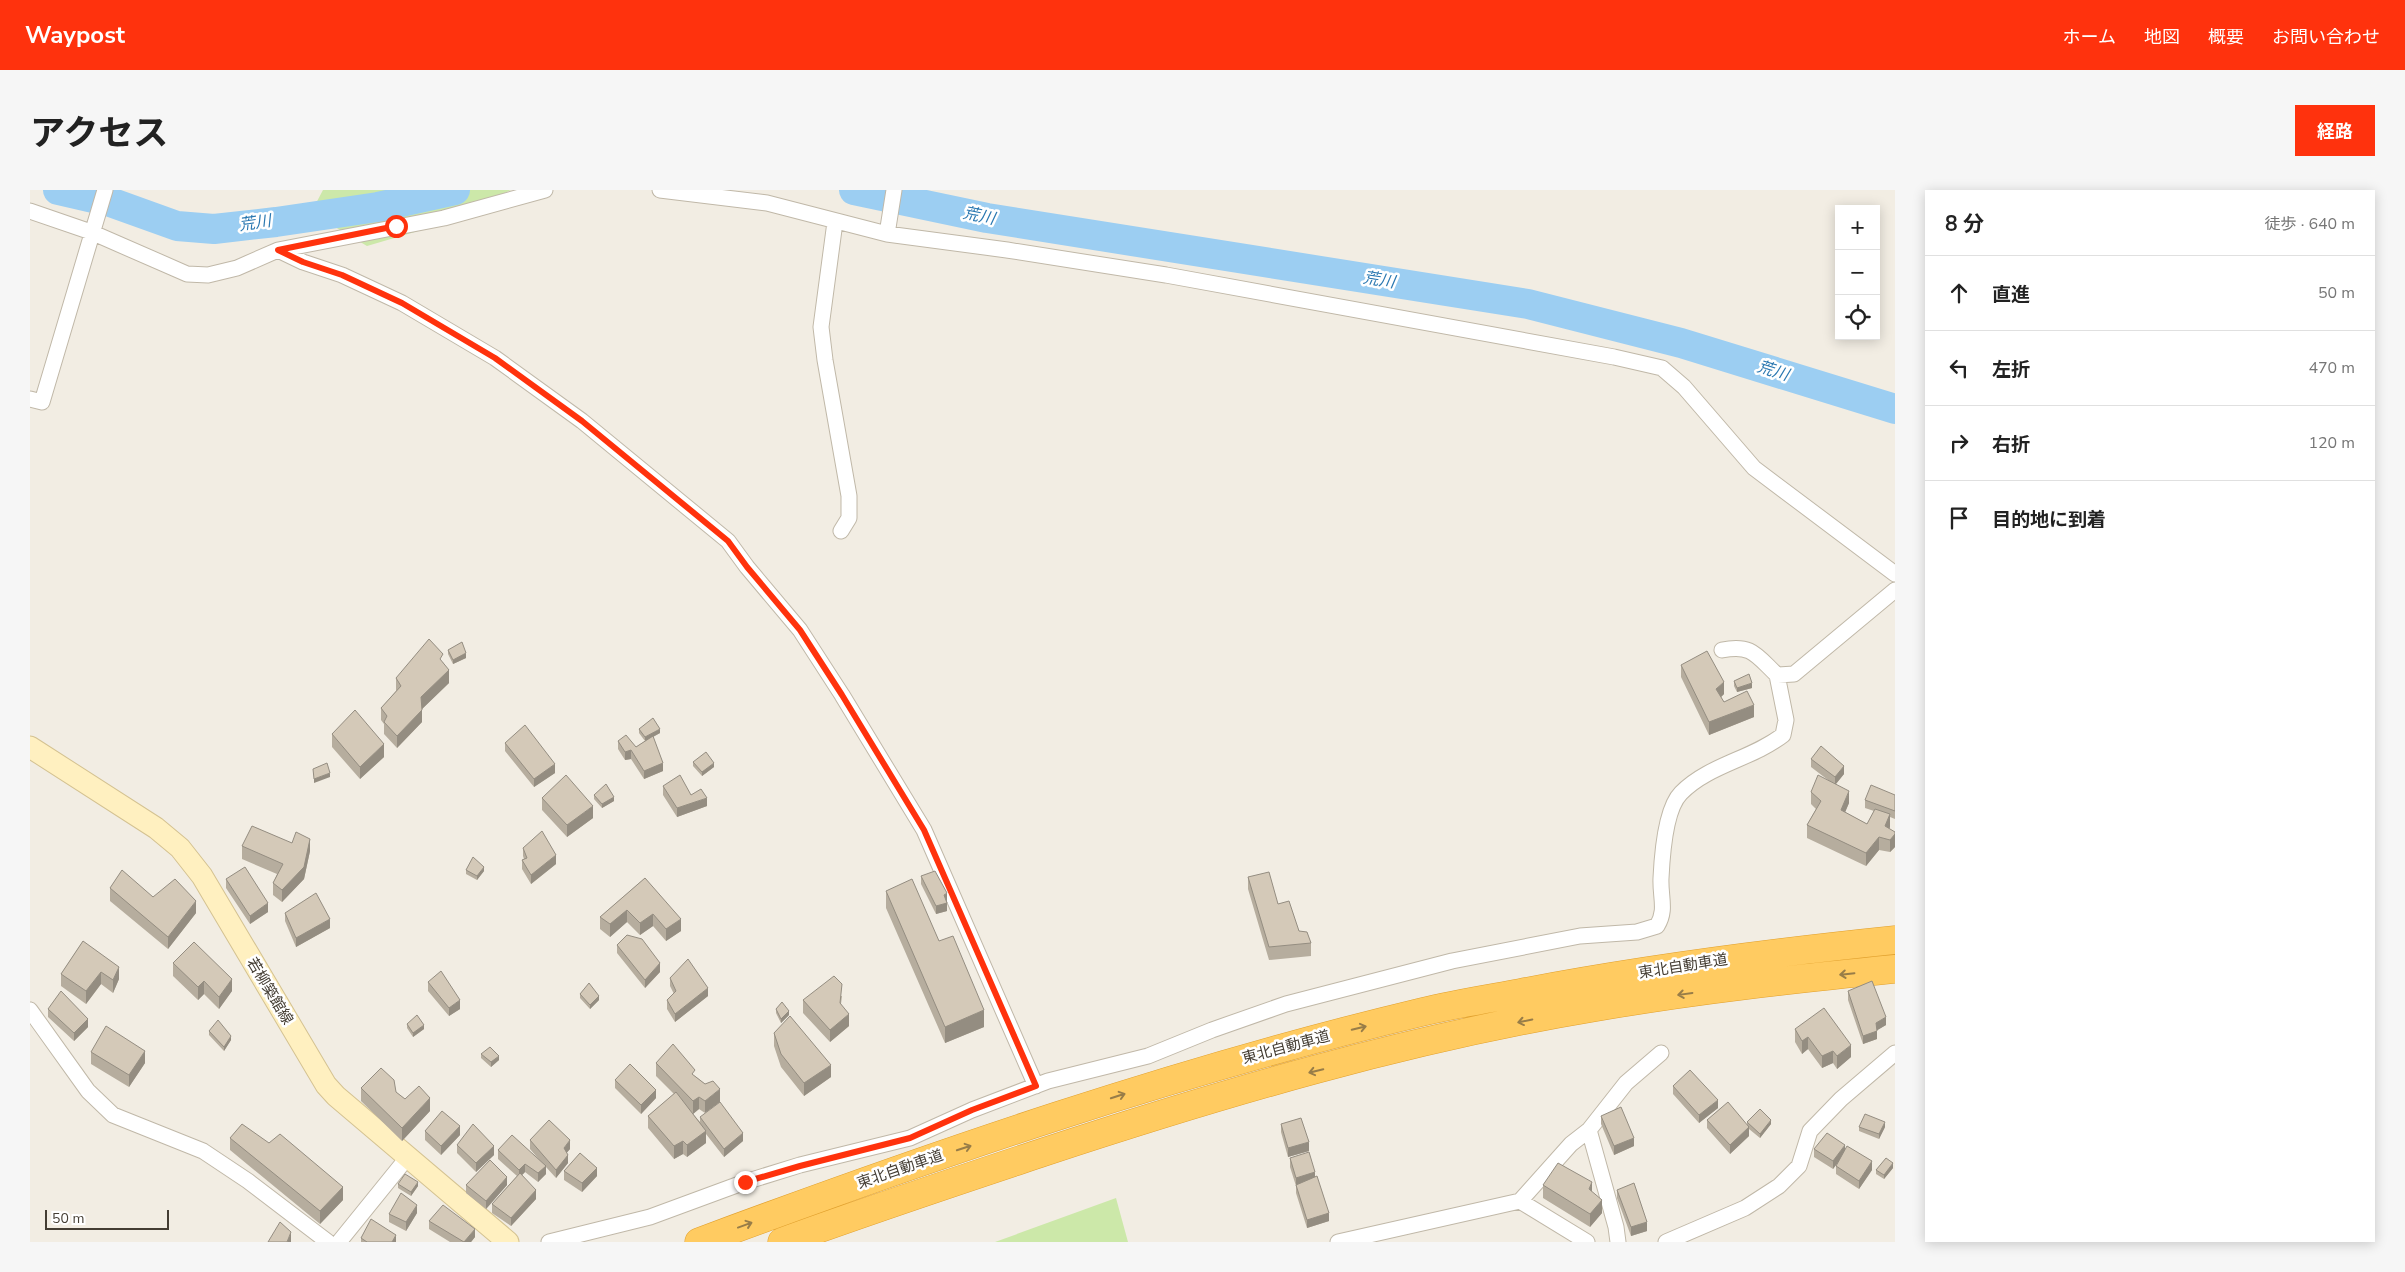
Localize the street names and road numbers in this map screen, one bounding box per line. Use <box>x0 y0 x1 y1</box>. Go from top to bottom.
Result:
street label: 東北自動車道 <box>1637 949 1729 983</box>
street label: 若柳築館線 <box>242 954 298 1028</box>
street label: 東北自動車道 <box>1240 1026 1332 1068</box>
street label: 東北自動車道 <box>854 1145 946 1193</box>

